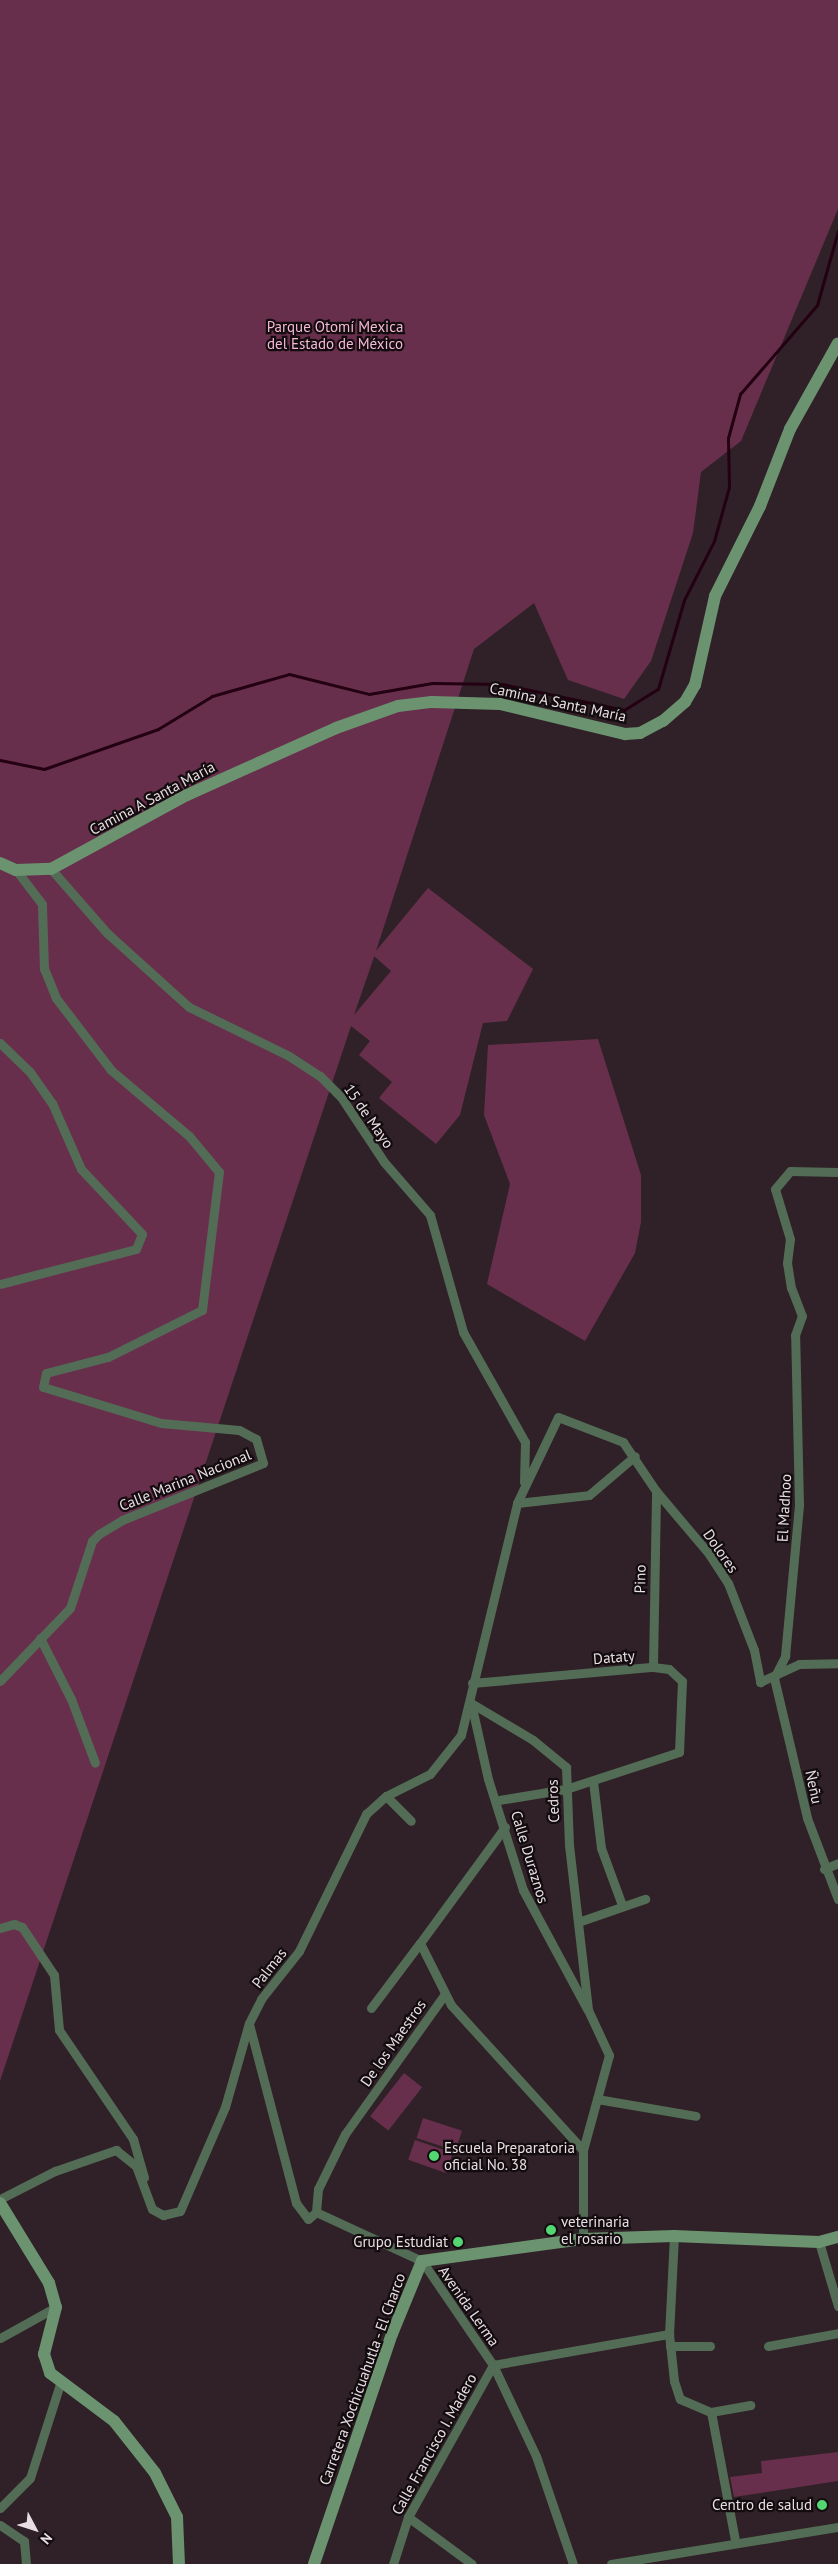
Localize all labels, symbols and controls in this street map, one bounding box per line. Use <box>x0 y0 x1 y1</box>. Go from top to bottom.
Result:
park label: Parque Otomí Mexica del Estado de México <box>267 317 403 352</box>
street label: Camina A Santa María <box>487 679 629 725</box>
street label: Camina A Santa María <box>86 757 218 839</box>
street label: 15 de Mayo <box>340 1080 398 1152</box>
street label: Calle Marina Nacional <box>116 1445 254 1515</box>
street label: El Madhoo <box>773 1474 795 1542</box>
street label: Dolores <box>699 1526 743 1576</box>
street label: Pino <box>631 1565 649 1593</box>
street label: Dataty <box>592 1646 636 1668</box>
street label: Ñeñu <box>802 1768 826 1806</box>
street label: Cedros <box>543 1779 563 1823</box>
street label: Calle Duraznos <box>507 1809 553 1905</box>
street label: Palmas <box>248 1944 290 1992</box>
street label: De los Maestros <box>356 1996 430 2090</box>
place label: Escuela Preparatoria oficial No. 38 <box>444 2138 575 2173</box>
marker: Escuela Preparatoria oficial No. 38 <box>428 2150 440 2162</box>
place label: veterinaria el rosario <box>561 2212 630 2247</box>
marker: veterinaria el rosario <box>545 2224 557 2236</box>
place label: Grupo Estudiat <box>353 2233 448 2251</box>
marker: Grupo Estudiat <box>452 2236 464 2248</box>
street label: Avenida Lerma <box>435 2262 503 2350</box>
street label: Carretera Xochicuahutla - El Charco <box>315 2269 409 2489</box>
street label: Calle Francisco I. Madero <box>387 2370 481 2518</box>
place label: Centro de salud <box>712 2496 812 2514</box>
marker: Centro de salud <box>816 2499 828 2511</box>
north arrow <box>10 2504 60 2554</box>
text: N <box>37 2529 56 2548</box>

